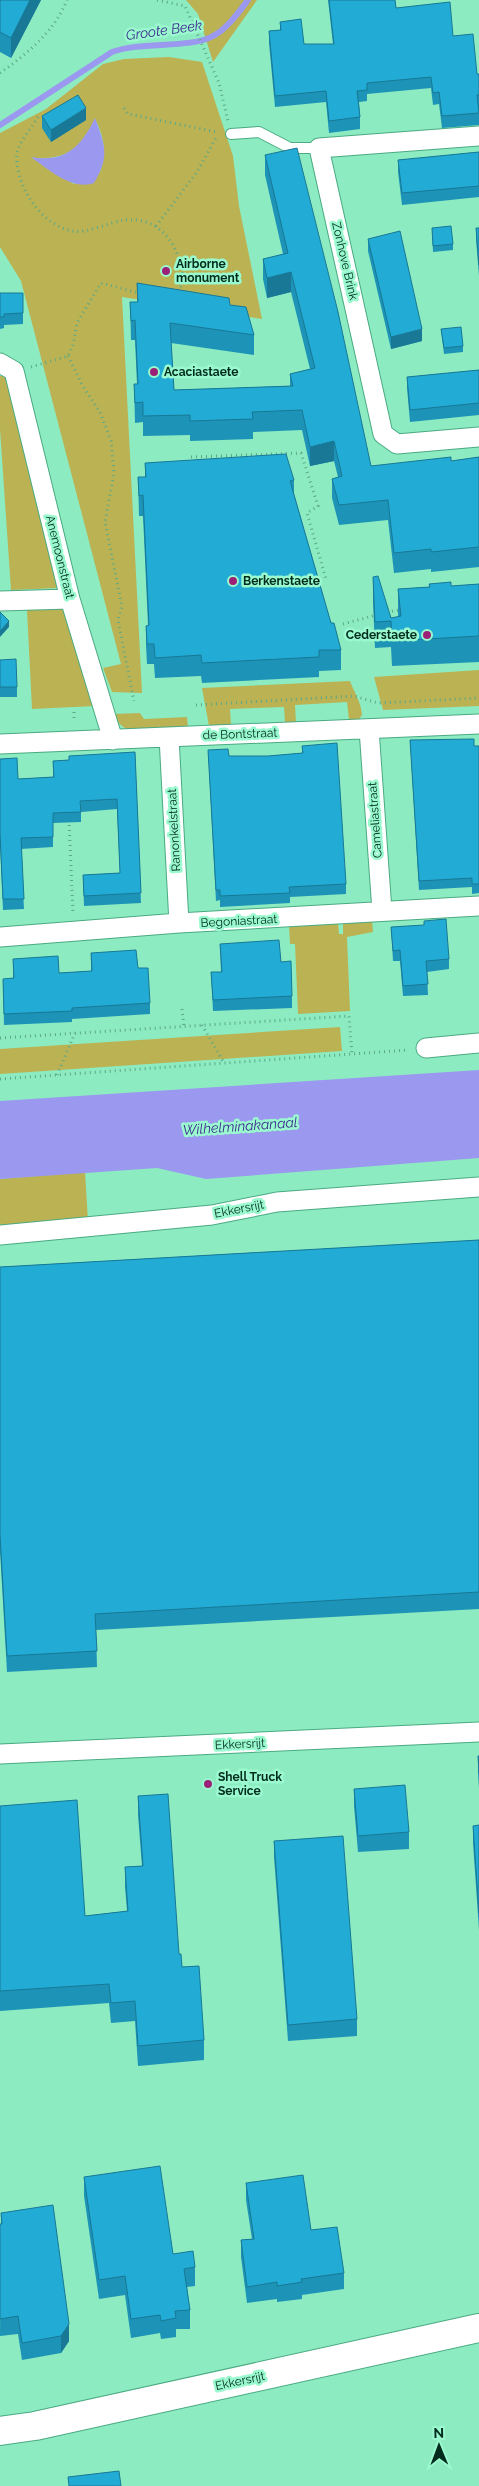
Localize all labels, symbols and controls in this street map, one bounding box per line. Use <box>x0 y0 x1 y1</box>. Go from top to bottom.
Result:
water label: Groote Beek <box>125 17 204 43</box>
street label: Zonhove Brink <box>329 221 361 302</box>
place label: Airborne monument <box>176 257 240 285</box>
marker: Airborne monument <box>160 265 172 277</box>
place label: Acaciastaete <box>164 365 238 379</box>
marker: Acaciastaete <box>148 366 160 378</box>
street label: Anemoonstraat <box>43 514 77 600</box>
place label: Berkenstaete <box>243 574 320 588</box>
marker: Berkenstaete <box>227 575 239 587</box>
place label: Cederstaete <box>346 628 417 642</box>
marker: Cederstaete <box>421 629 433 641</box>
street label: de Bontstraat <box>202 726 278 742</box>
street label: Cameliastraat <box>365 781 385 859</box>
street label: Ranonkelstraat <box>165 788 183 872</box>
street label: Begoniastraat <box>200 912 278 930</box>
water label: Wilhelminakanaal <box>182 1114 298 1138</box>
street label: Ekkersrijt <box>213 1197 265 1221</box>
street label: Ekkersrijt <box>215 1736 265 1752</box>
place label: Shell Truck Service <box>218 1770 282 1798</box>
marker: Shell Truck Service <box>202 1778 214 1790</box>
street label: Ekkersrijt <box>214 2369 266 2393</box>
north arrow <box>414 2421 464 2471</box>
text: N <box>433 2425 444 2441</box>

